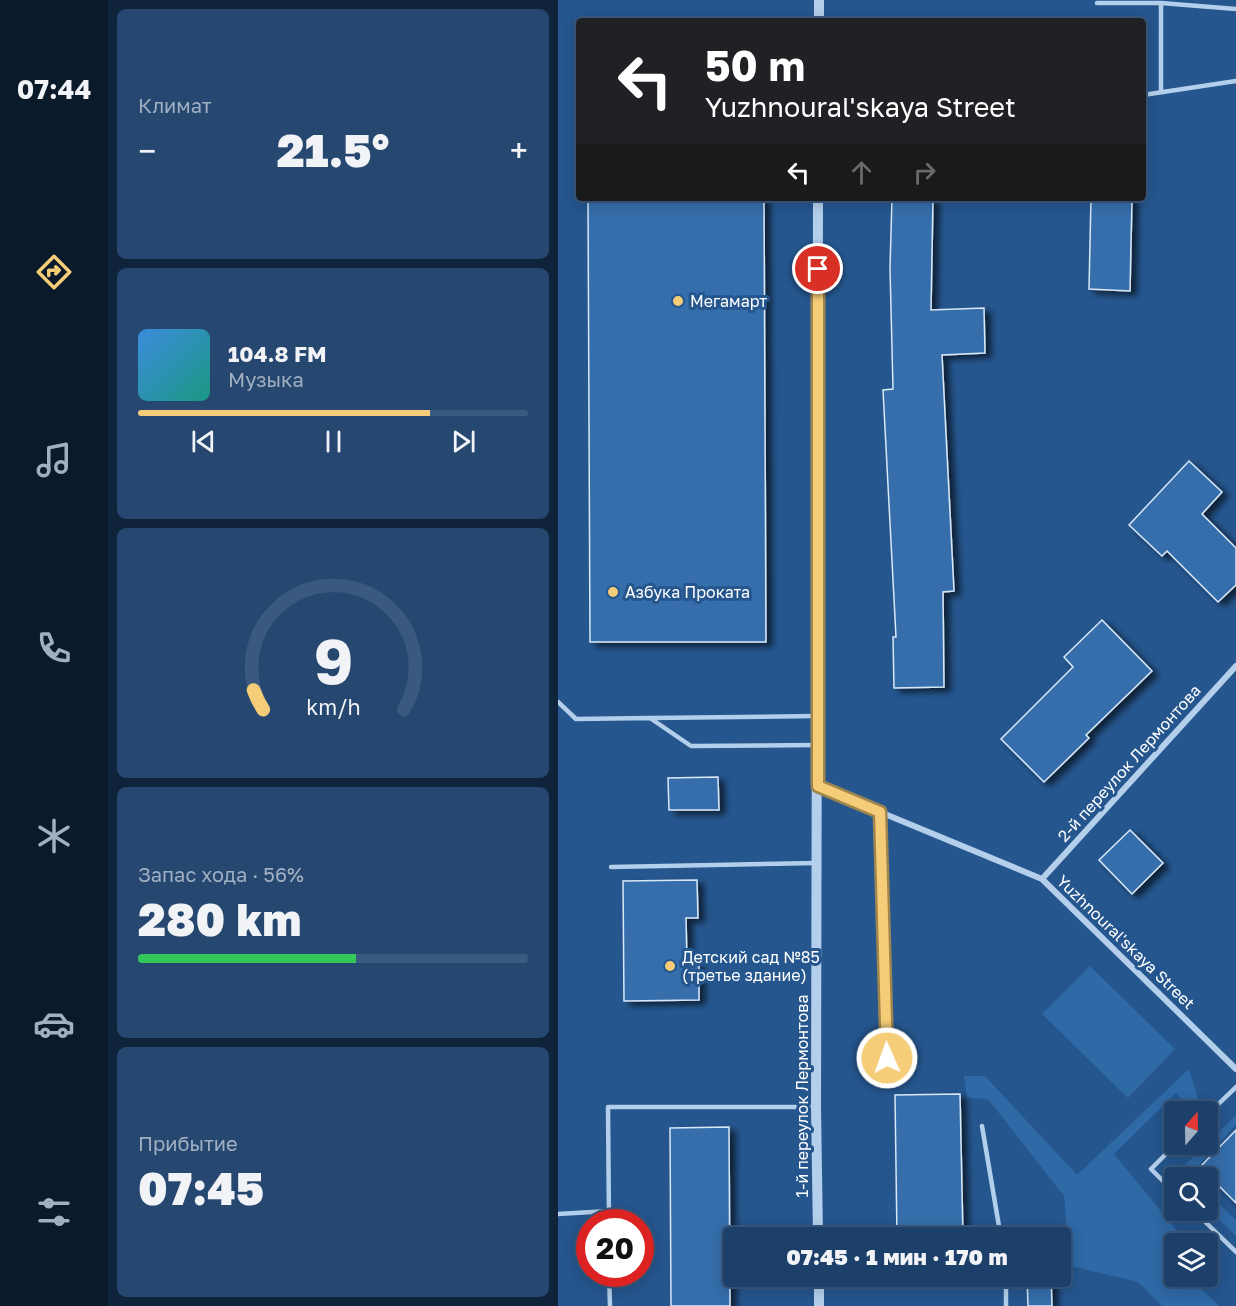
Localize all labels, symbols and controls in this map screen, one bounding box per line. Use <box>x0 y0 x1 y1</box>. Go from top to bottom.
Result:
text: 50 m <box>705 40 805 90</box>
icon: left <box>606 42 684 120</box>
text: 07:44 <box>17 73 91 105</box>
text: Yuzhnoural'skaya Street <box>705 91 1016 123</box>
text: Климат <box>138 93 212 117</box>
text: 21.5° <box>277 123 389 177</box>
text: − <box>138 131 156 170</box>
text: + <box>510 131 528 170</box>
icon: left <box>782 156 815 189</box>
icon: ahead <box>845 156 878 189</box>
icon: right <box>908 156 941 189</box>
pin <box>792 243 843 294</box>
icon: directions <box>33 251 75 293</box>
icon: arrive <box>801 252 834 285</box>
place label: Мегамарт <box>690 291 767 311</box>
marker: Мегамарт <box>671 294 685 308</box>
text: 104.8 FM <box>228 340 327 367</box>
text: Музыка <box>228 367 304 391</box>
icon: previous <box>187 425 220 458</box>
icon: pause <box>317 425 350 458</box>
icon: next <box>447 425 480 458</box>
icon: music <box>33 439 75 481</box>
place label: Азбука Проката <box>625 582 750 602</box>
marker: Азбука Проката <box>606 585 620 599</box>
text: 9 <box>313 623 353 698</box>
icon: phone <box>33 627 75 669</box>
street label: 2-й переулок Лермонтова <box>1053 680 1205 846</box>
text: km/h <box>306 694 360 720</box>
icon: climate <box>33 815 75 857</box>
text: Запас хода · 56% <box>138 862 304 886</box>
street label: Yuzhnoural'skaya Street <box>1053 871 1199 1013</box>
text: 280 km <box>138 892 302 946</box>
place label: Детский сад №85 (третье здание) <box>682 947 820 985</box>
marker: Детский сад №85 (третье здание) <box>663 959 677 973</box>
street label: 1-й переулок Лермонтова <box>792 995 812 1197</box>
icon: car <box>33 1003 75 1045</box>
position arrow <box>855 1026 919 1090</box>
north arrow <box>1164 1101 1218 1155</box>
map controls <box>1164 1101 1218 1287</box>
text: Прибытие <box>138 1131 238 1155</box>
text: 07:45 <box>138 1161 264 1215</box>
button: search <box>1164 1167 1218 1221</box>
icon: filters <box>33 1191 75 1233</box>
speed limit sign: 20 <box>576 1209 654 1287</box>
button: layers <box>1164 1233 1218 1287</box>
text: 07:45 · 1 мин · 170 m <box>786 1243 1008 1270</box>

